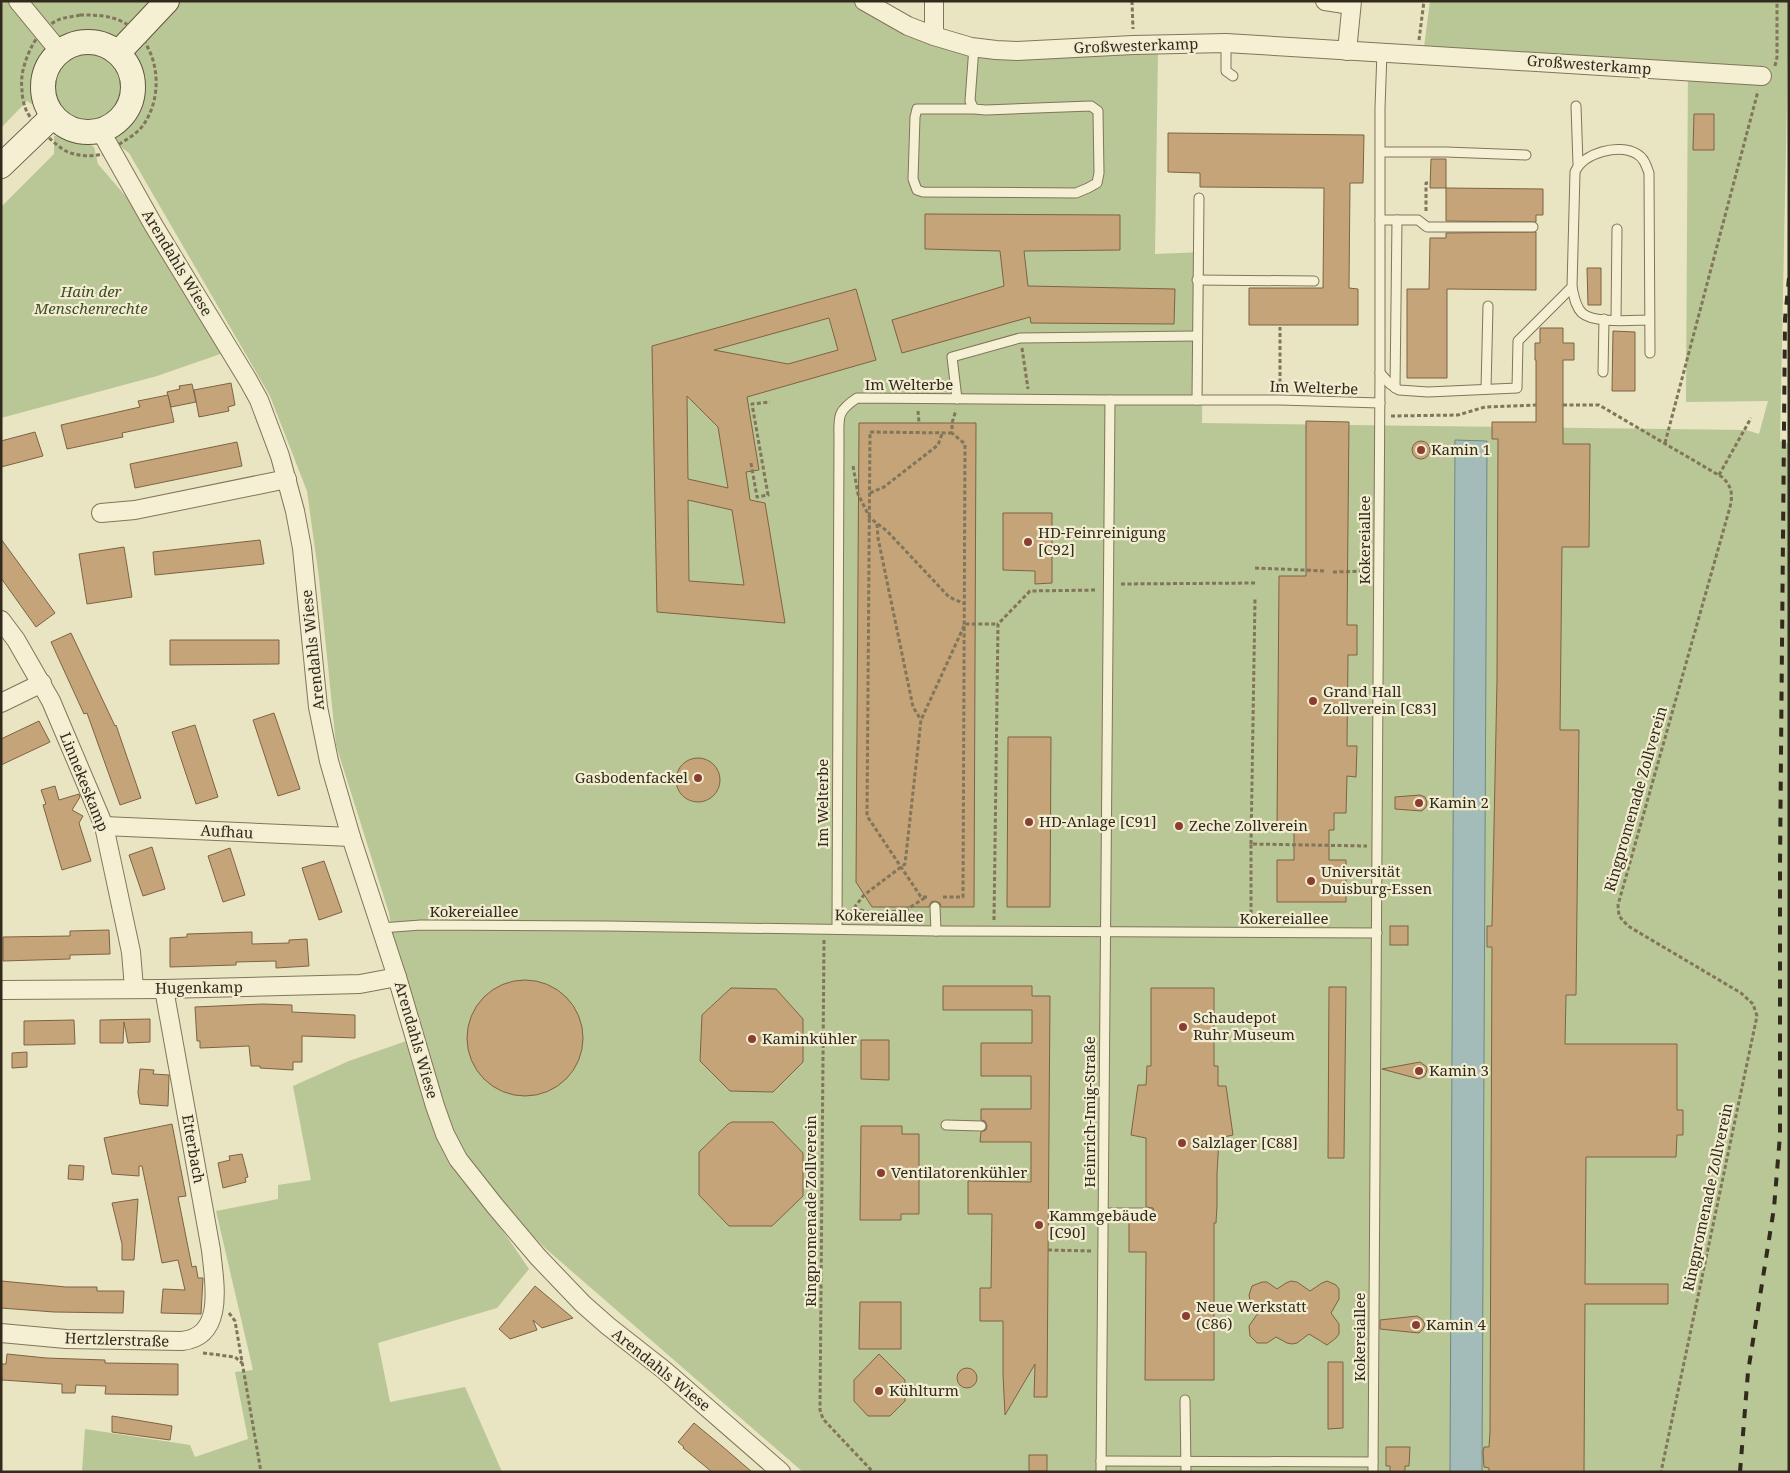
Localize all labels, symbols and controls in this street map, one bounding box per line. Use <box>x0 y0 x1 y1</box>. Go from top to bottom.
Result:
street label: Großwesterkamp <box>1073 33 1199 57</box>
street label: Großwesterkamp <box>1526 50 1652 78</box>
street label: Arendahls Wiese <box>138 205 218 320</box>
park label: Hain der Menschenrechte <box>33 281 148 318</box>
street label: Im Welterbe <box>865 374 953 394</box>
street label: Im Welterbe <box>1269 375 1359 399</box>
place label: Kamin 1 <box>1431 439 1491 459</box>
marker: Kamin 1 <box>1415 444 1427 456</box>
street label: Kokereiallee <box>1354 495 1374 585</box>
place label: HD-Feinreinigung [C92] <box>1038 522 1166 559</box>
marker: HD-Feinreinigung [C92] <box>1022 536 1034 548</box>
street label: Arendahls Wiese <box>296 589 328 711</box>
place label: Grand Hall Zollverein [C83] <box>1323 681 1437 718</box>
marker: Grand Hall Zollverein [C83] <box>1307 695 1319 707</box>
street label: Ringpromenade Zollverein <box>1599 703 1671 894</box>
street label: Linnekeskamp <box>56 729 114 834</box>
street label: Im Welterbe <box>812 759 832 847</box>
place label: Gasbodenfackel <box>575 767 688 787</box>
marker: Gasbodenfackel <box>692 772 704 784</box>
place label: Kamin 2 <box>1429 792 1489 812</box>
marker: Kamin 2 <box>1413 797 1425 809</box>
place label: HD-Anlage [C91] <box>1039 811 1157 831</box>
place label: Zeche Zollverein <box>1189 815 1308 835</box>
marker: HD-Anlage [C91] <box>1023 816 1035 828</box>
street label: Aufhau <box>200 820 254 842</box>
marker: Zeche Zollverein <box>1173 820 1185 832</box>
place label: Universität Duisburg-Essen <box>1321 861 1432 898</box>
marker: Universität Duisburg-Essen <box>1305 875 1317 887</box>
street label: Kokereiallee <box>429 901 519 921</box>
street label: Kokereiallee <box>834 904 924 926</box>
street label: Kokereiallee <box>1239 908 1329 928</box>
street label: Hugenkamp <box>155 976 243 998</box>
street label: Arendahls Wiese <box>391 979 443 1101</box>
place label: Schaudepot Ruhr Museum <box>1193 1007 1295 1044</box>
marker: Schaudepot Ruhr Museum <box>1177 1021 1189 1033</box>
place label: Kaminkühler <box>762 1028 857 1048</box>
marker: Kaminkühler <box>746 1033 758 1045</box>
street label: Heinrich-Imig-Straße <box>1079 1036 1099 1188</box>
place label: Kamin 3 <box>1429 1060 1489 1080</box>
marker: Kamin 3 <box>1413 1065 1425 1077</box>
street label: Ringpromenade Zollverein <box>1677 1101 1737 1293</box>
street label: Etterbach <box>178 1113 210 1185</box>
street label: Ringpromenade Zollverein <box>800 1115 820 1307</box>
place label: Salzlager [C88] <box>1192 1132 1298 1152</box>
marker: Salzlager [C88] <box>1176 1137 1188 1149</box>
place label: Ventilatorenkühler <box>891 1162 1027 1182</box>
marker: Ventilatorenkühler <box>875 1167 887 1179</box>
place label: Kammgebäude [C90] <box>1049 1205 1157 1242</box>
marker: Kammgebäude [C90] <box>1033 1219 1045 1231</box>
street label: Kokereiallee <box>1349 1292 1369 1382</box>
place label: Neue Werkstatt (C86) <box>1196 1296 1307 1333</box>
marker: Neue Werkstatt (C86) <box>1180 1310 1192 1322</box>
place label: Kamin 4 <box>1426 1314 1486 1334</box>
marker: Kamin 4 <box>1410 1319 1422 1331</box>
street label: Arendahls Wiese <box>608 1323 715 1415</box>
street label: Hertzlerstraße <box>64 1327 170 1351</box>
place label: Kühlturm <box>889 1380 959 1400</box>
marker: Kühlturm <box>873 1385 885 1397</box>

